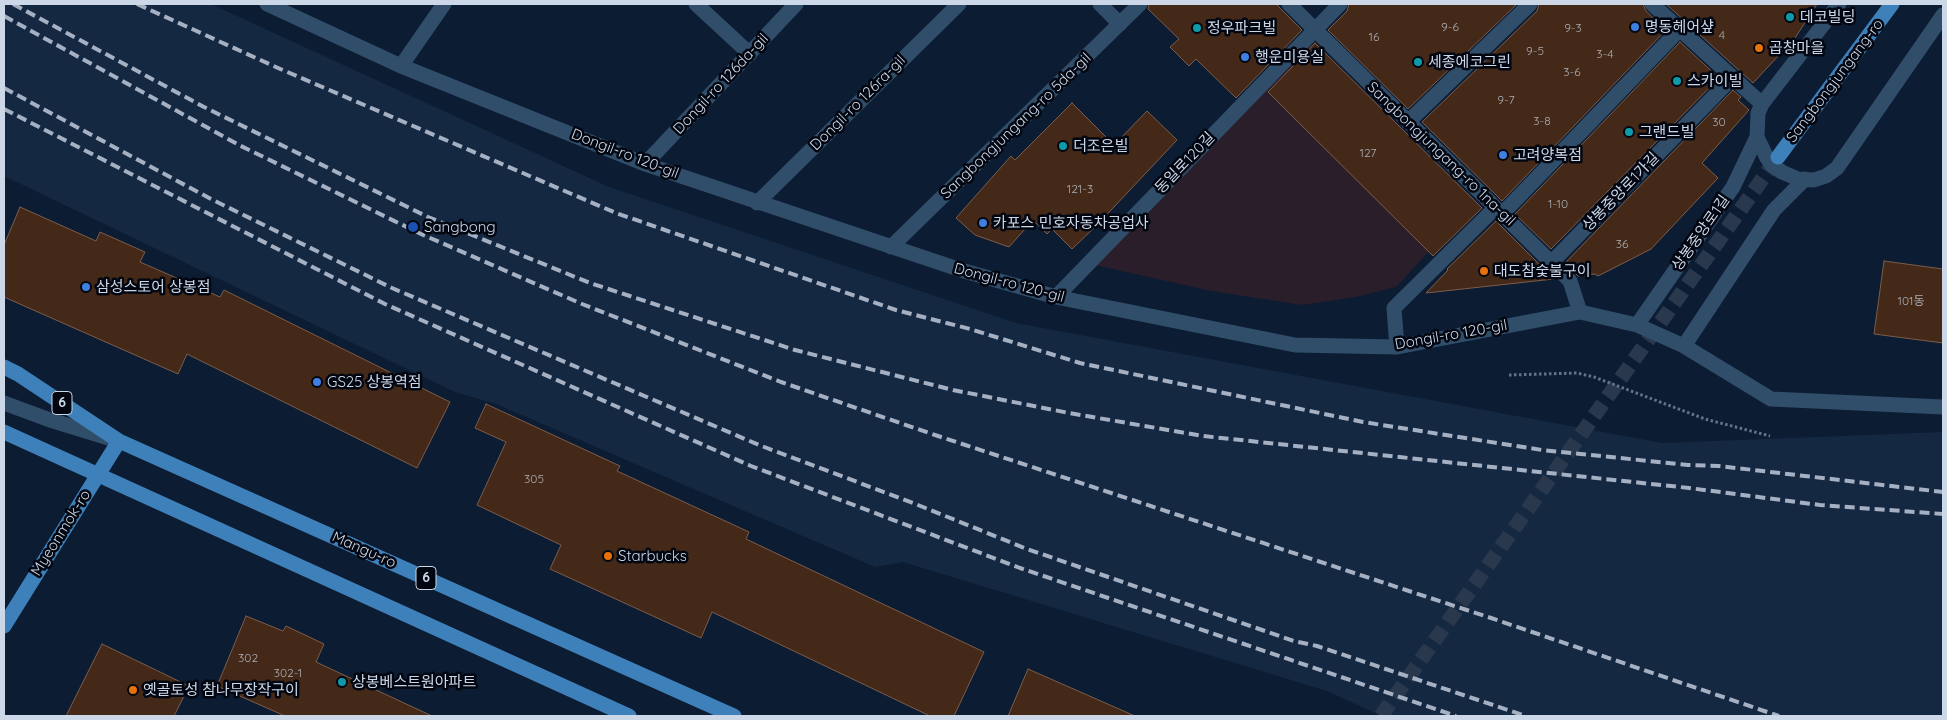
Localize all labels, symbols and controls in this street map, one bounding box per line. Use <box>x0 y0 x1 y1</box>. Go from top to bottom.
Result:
place label: 데코빌딩 <box>1800 8 1855 26</box>
marker: 데코빌딩 <box>1784 11 1796 23</box>
street label: Sangbongjungang-ro <box>1783 16 1887 146</box>
place label: 명동헤어샾 <box>1645 18 1714 36</box>
place label: 정우파크빌 <box>1207 19 1276 37</box>
house number: 9-6 <box>1441 20 1459 34</box>
house number: 9-3 <box>1564 21 1582 35</box>
marker: 명동헤어샾 <box>1629 21 1641 33</box>
marker: 정우파크빌 <box>1191 22 1203 34</box>
house number: 4 <box>1719 28 1725 42</box>
street label: Dongil-ro 126da-gil <box>670 30 772 138</box>
house number: 16 <box>1369 30 1379 44</box>
place label: 곱창마을 <box>1769 39 1824 57</box>
marker: 곱창마을 <box>1753 42 1765 54</box>
house number: 9-5 <box>1526 44 1544 58</box>
house number: 3-4 <box>1596 47 1614 61</box>
place label: 행운미용실 <box>1255 48 1324 66</box>
street label: Sangbongjungang-ro 5da-gil <box>937 49 1095 203</box>
marker: 행운미용실 <box>1239 51 1251 63</box>
street label: Dongil-ro 126ra-gil <box>807 52 909 154</box>
place label: 세종에코그린 <box>1428 53 1511 71</box>
marker: 세종에코그린 <box>1412 56 1424 68</box>
house number: 3-6 <box>1563 65 1581 79</box>
place label: 스카이빌 <box>1687 72 1742 90</box>
marker: 스카이빌 <box>1671 75 1683 87</box>
street label: Sangbongjungang-ro 1na-gil <box>1363 78 1519 230</box>
house number: 9-7 <box>1497 93 1515 107</box>
house number: 3-8 <box>1533 114 1551 128</box>
house number: 30 <box>1712 115 1726 129</box>
place label: 그랜드빌 <box>1639 123 1694 141</box>
street label: Dongil-ro 120-gil <box>569 125 681 183</box>
marker: 그랜드빌 <box>1623 126 1635 138</box>
street label: 동일로120길 <box>1151 129 1219 197</box>
place label: 더조은빌 <box>1073 137 1128 155</box>
marker: 더조은빌 <box>1057 140 1069 152</box>
house number: 127 <box>1359 146 1377 160</box>
place label: 고려양복점 <box>1513 146 1582 164</box>
marker: 고려양복점 <box>1497 149 1509 161</box>
street label: 상봉중앙로1가길 <box>1579 149 1663 235</box>
house number: 121-3 <box>1067 182 1093 196</box>
street label: 상봉중앙로1길 <box>1668 192 1734 274</box>
house number: 1-10 <box>1548 197 1568 211</box>
place label: 카포스 민호자동차공업사 <box>993 214 1149 232</box>
marker: 카포스 민호자동차공업사 <box>977 217 989 229</box>
place label: Sangbong <box>424 218 496 236</box>
marker: Sangbong <box>406 220 420 234</box>
house number: 36 <box>1616 237 1628 251</box>
street label: Dongil-ro 120-gil <box>952 260 1066 306</box>
place label: 대도참숯불구이 <box>1494 262 1591 280</box>
marker: 대도참숯불구이 <box>1478 265 1490 277</box>
place label: 삼성스토어 상봉점 <box>96 278 210 296</box>
marker: 삼성스토어 상봉점 <box>80 281 92 293</box>
house number: 101동 <box>1897 294 1925 308</box>
street label: Dongil-ro 120-gil <box>1393 316 1509 354</box>
place label: GS25 상봉역점 <box>327 373 422 391</box>
marker: GS25 상봉역점 <box>311 376 323 388</box>
road number: 6 <box>52 392 72 414</box>
house number: 305 <box>524 472 544 486</box>
street label: Myeonmok-ro <box>27 487 95 579</box>
street label: Mangu-ro <box>329 528 399 572</box>
place label: Starbucks <box>618 547 687 565</box>
marker: Starbucks <box>602 550 614 562</box>
road number: 6 <box>416 566 436 590</box>
house number: 302 <box>238 651 258 665</box>
house number: 302-1 <box>274 666 302 680</box>
place label: 상봉베스트원아파트 <box>352 673 476 691</box>
marker: 상봉베스트원아파트 <box>336 676 348 688</box>
place label: 옛골토성 참나무장작구이 <box>143 681 299 699</box>
marker: 옛골토성 참나무장작구이 <box>127 684 139 696</box>

